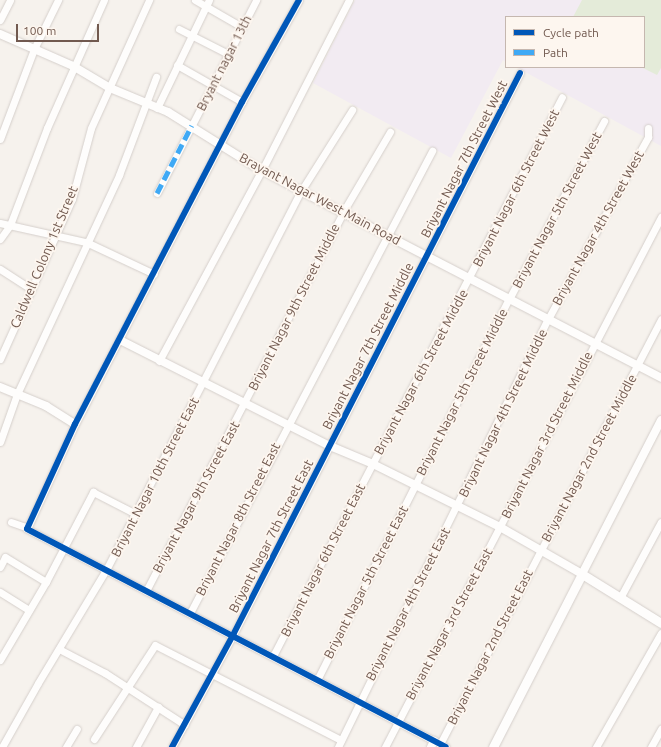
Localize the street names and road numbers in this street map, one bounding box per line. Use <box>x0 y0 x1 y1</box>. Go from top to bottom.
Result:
street label: Bryant nagar 13th <box>193 13 255 113</box>
street label: Briyant Nagar 7th Street West <box>417 78 511 240</box>
street label: Briyant Nagar 6th Street West <box>469 107 563 269</box>
street label: Briyant Nagar 5th Street West <box>509 129 605 291</box>
street label: Briyant Nagar 4th Street West <box>549 148 647 308</box>
street label: Brayant Nagar West Main Road <box>237 150 403 248</box>
street label: Caldwell Colony 1st Street <box>7 183 81 331</box>
street label: Briyant Nagar 9th Street Middle <box>245 221 343 393</box>
street label: Briyant Nagar 7th Street Middle <box>319 260 417 432</box>
street label: Briyant Nagar 6th Street Middle <box>371 287 471 457</box>
street label: Briyant Nagar 5th Street Middle <box>413 306 511 478</box>
street label: Briyant Nagar 4th Street Middle <box>455 326 551 500</box>
street label: Briyant Nagar 3rd Street Middle <box>498 349 596 521</box>
street label: Briyant Nagar 2nd Street Middle <box>538 371 640 545</box>
street label: Briyant Nagar 10th Street East <box>108 395 202 559</box>
street label: Briyant Nagar 9th Street East <box>149 418 243 576</box>
street label: Briyant Nagar 8th Street East <box>193 440 283 598</box>
street label: Briyant Nagar 7th Street East <box>226 457 316 615</box>
street label: Briyant Nagar 6th Street East <box>278 481 368 639</box>
street label: Briyant Nagar 5th Street East <box>321 503 411 661</box>
street label: Briyant Nagar 4th Street East <box>363 525 453 683</box>
street label: Briyant Nagar 3rd Street East <box>402 545 496 703</box>
street label: Briyant Nagar 2nd Street East <box>444 567 536 727</box>

